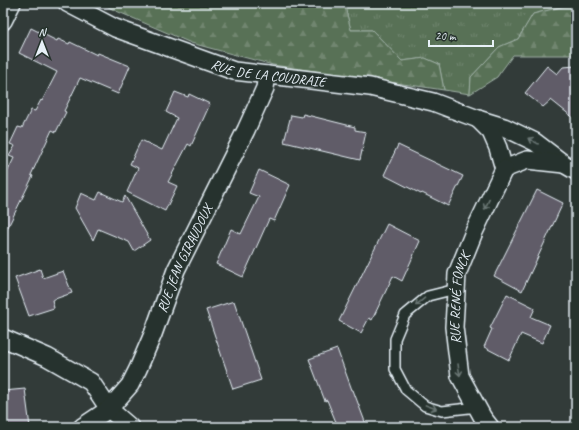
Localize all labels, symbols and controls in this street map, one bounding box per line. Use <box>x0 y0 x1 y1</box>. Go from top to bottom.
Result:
north arrow <box>22 22 62 62</box>
scale bar <box>429 22 493 48</box>
text: N <box>39 25 48 39</box>
text: 20 m <box>435 28 457 44</box>
street label: RUE DE LA COUDRAIE <box>209 55 329 90</box>
one-way arrow <box>527 137 539 145</box>
one-way arrow <box>483 198 490 210</box>
street label: RUE JEAN GIRAUDOUX <box>153 200 217 315</box>
street label: RUE RENÉ FONCK <box>445 247 475 345</box>
one-way arrow <box>415 298 426 307</box>
one-way arrow <box>455 363 463 376</box>
one-way arrow <box>424 404 436 412</box>

